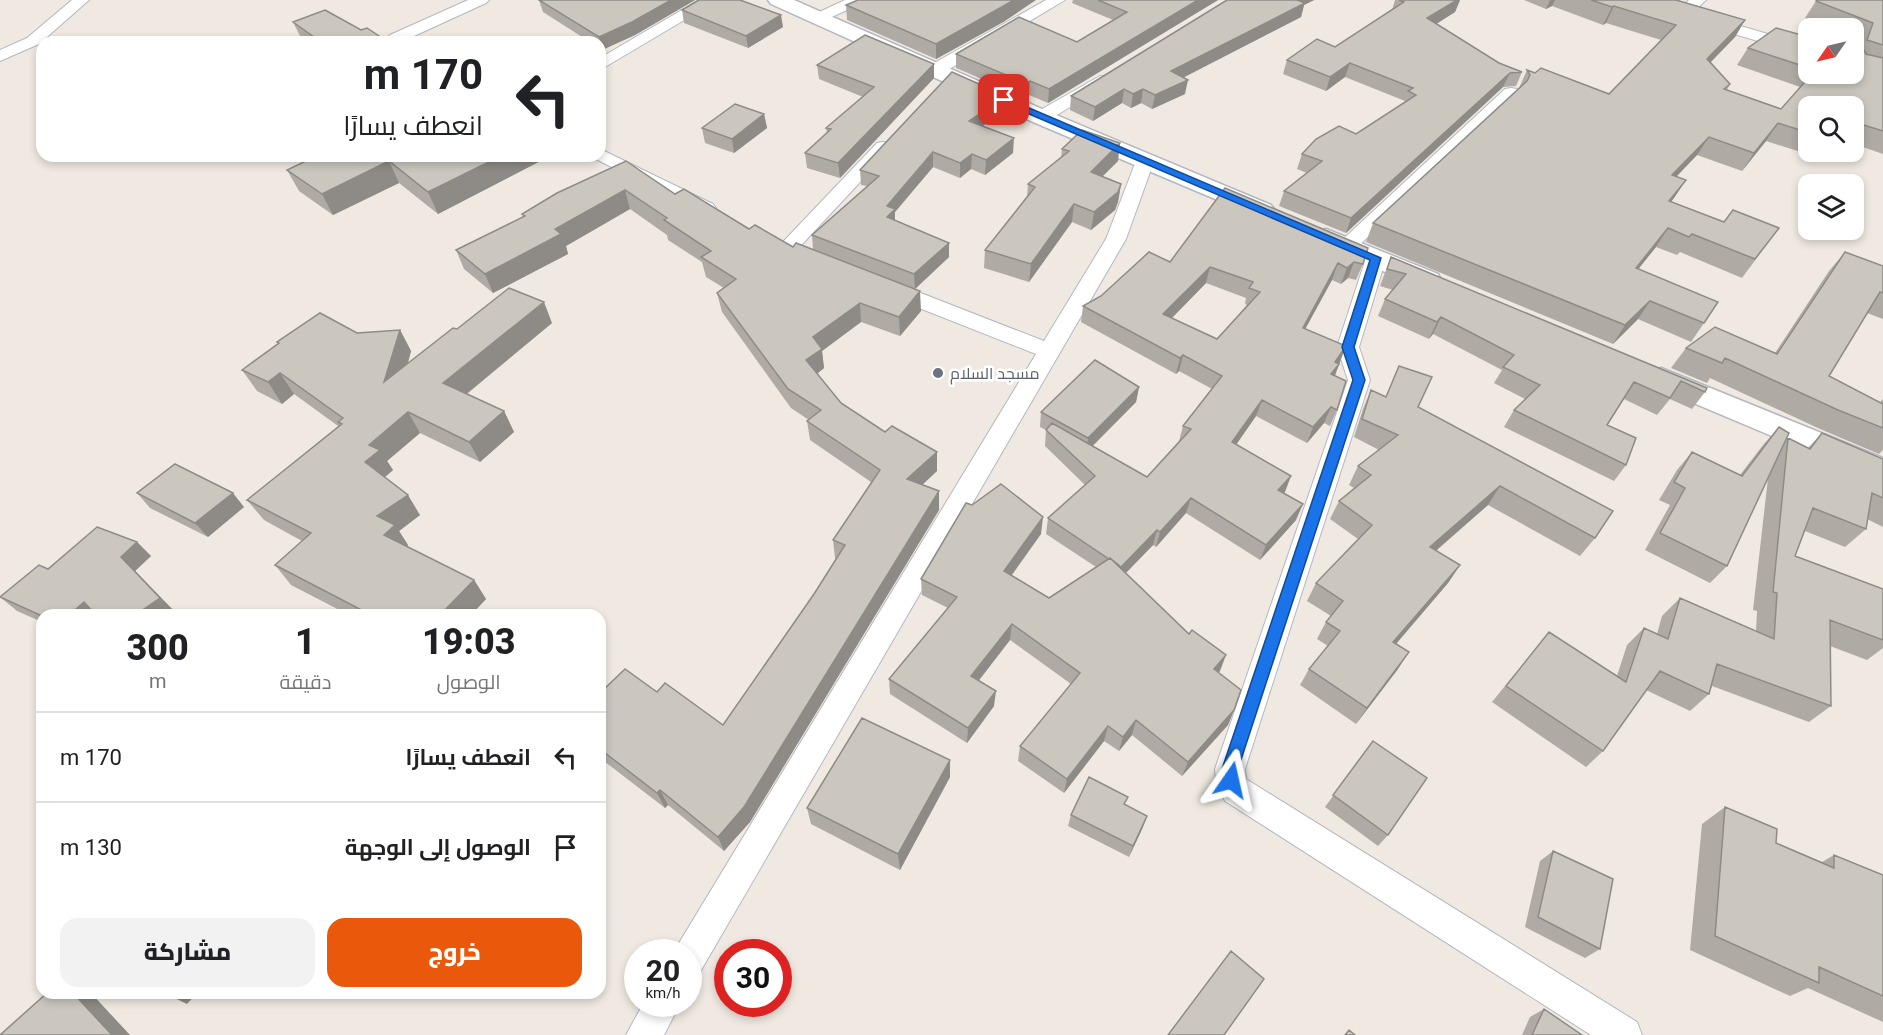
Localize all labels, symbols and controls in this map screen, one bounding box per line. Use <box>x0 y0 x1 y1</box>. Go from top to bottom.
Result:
north arrow <box>1798 18 1864 84</box>
map controls <box>1798 18 1864 240</box>
text: 170 m <box>364 50 483 99</box>
icon: left <box>504 60 582 138</box>
pin <box>978 74 1029 125</box>
icon: arrive <box>987 83 1020 116</box>
button: search <box>1798 96 1864 162</box>
text: انعطف يسارًا <box>343 110 483 142</box>
button: layers <box>1798 174 1864 240</box>
place label: مسجد السلام <box>950 364 1039 385</box>
marker: مسجد السلام <box>931 366 945 380</box>
text: 1 <box>295 621 316 663</box>
text: 19:03 <box>422 621 515 663</box>
text: 300 <box>127 627 189 669</box>
text: m <box>149 669 166 693</box>
text: دقيقة <box>279 670 331 694</box>
text: الوصول <box>437 670 501 694</box>
icon: left <box>549 741 582 774</box>
text: 170 m <box>60 745 122 770</box>
text: انعطف يسارًا <box>406 745 531 770</box>
position arrow <box>1199 748 1263 812</box>
icon: arrive <box>549 831 582 864</box>
text: 130 m <box>60 835 122 860</box>
text: الوصول إلى الوجهة <box>345 835 531 860</box>
button: مشاركة <box>60 918 315 987</box>
button: خروج <box>327 918 582 987</box>
speed limit sign: 30 <box>714 939 792 1017</box>
text: 20 <box>646 953 680 988</box>
text: km/h <box>645 984 681 1002</box>

